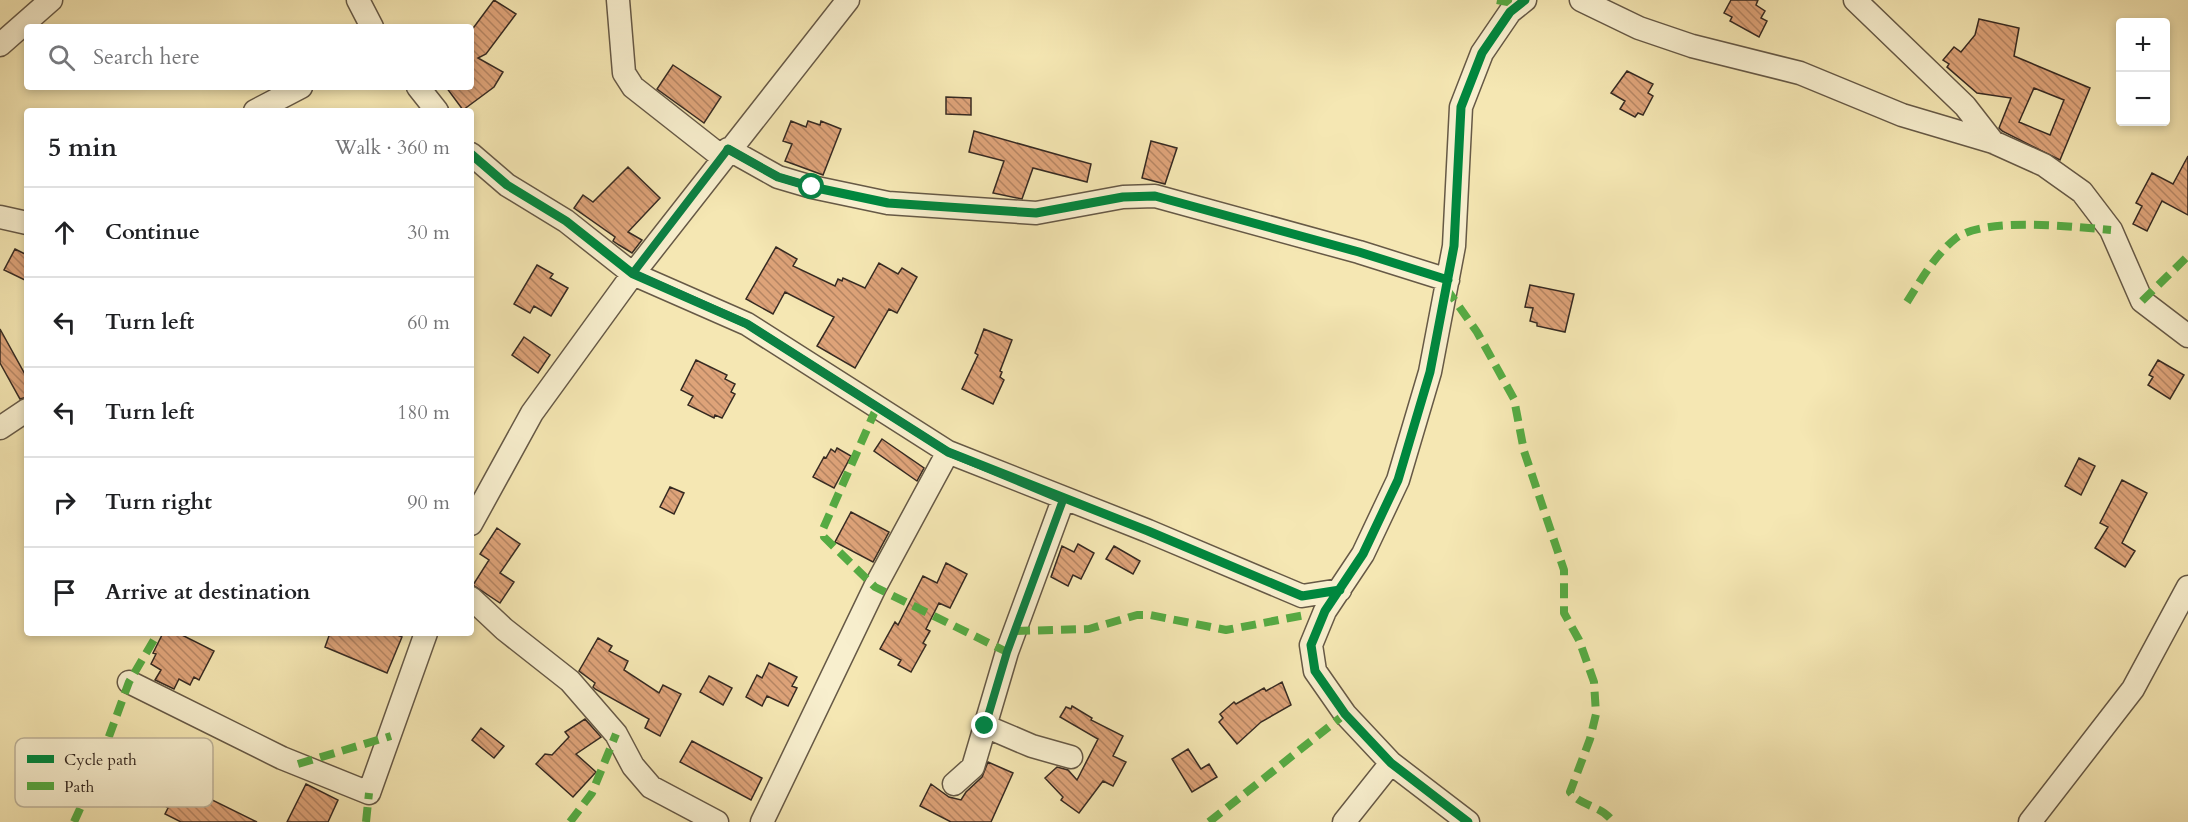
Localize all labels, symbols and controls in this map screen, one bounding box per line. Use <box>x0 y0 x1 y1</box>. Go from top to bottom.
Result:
map controls <box>2116 18 2170 126</box>
button: + <box>2116 18 2170 72</box>
search box <box>24 24 474 90</box>
icon: search <box>45 41 78 74</box>
text: Search here <box>93 42 200 72</box>
button: − <box>2116 72 2170 126</box>
text: 5 min <box>48 130 117 165</box>
text: Walk · 360 m <box>335 134 450 161</box>
route start <box>798 173 824 199</box>
icon: ahead <box>48 216 81 249</box>
text: Continue <box>105 217 200 247</box>
text: 30 m <box>407 219 450 246</box>
icon: left <box>48 306 81 339</box>
text: Turn left <box>105 307 194 337</box>
text: 60 m <box>407 309 450 336</box>
icon: left <box>48 396 81 429</box>
text: Turn left <box>105 397 194 427</box>
text: 180 m <box>397 399 450 426</box>
icon: right <box>48 486 81 519</box>
text: Turn right <box>105 487 212 517</box>
text: 90 m <box>407 489 450 516</box>
icon: arrive <box>48 576 81 609</box>
text: Arrive at destination <box>105 577 310 607</box>
route end <box>971 712 997 738</box>
legend <box>15 738 213 807</box>
text: Cycle path <box>64 749 137 771</box>
text: Path <box>64 776 94 798</box>

